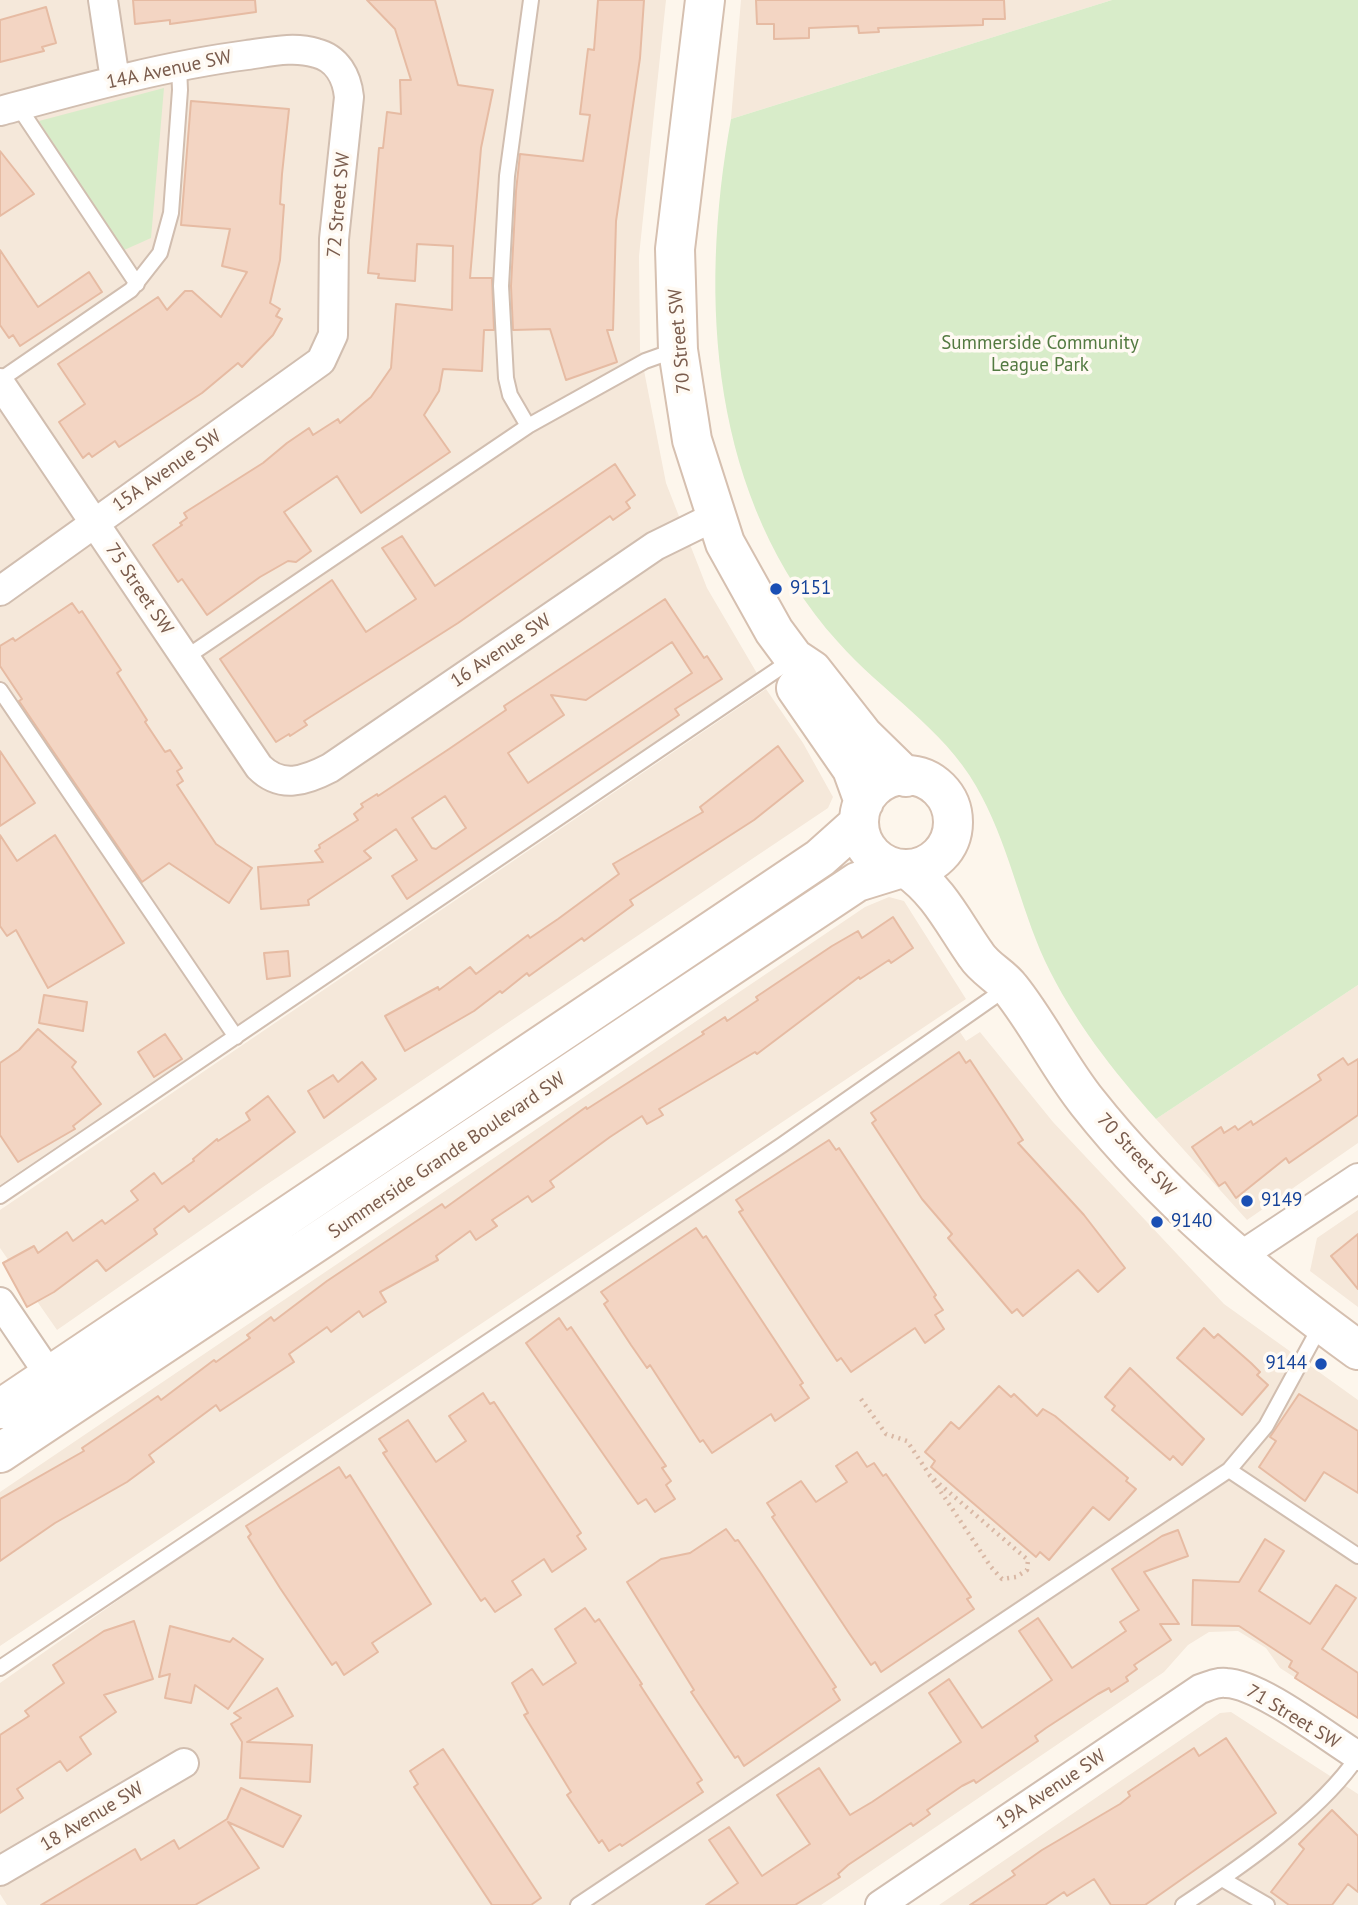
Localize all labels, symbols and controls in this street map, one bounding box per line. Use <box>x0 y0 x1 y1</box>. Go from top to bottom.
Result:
street label: 14A Avenue SW <box>104 46 234 94</box>
street label: 72 Street SW <box>323 152 355 258</box>
street label: 70 Street SW <box>664 288 696 394</box>
park label: Summerside Community League Park <box>941 333 1139 377</box>
street label: 15A Avenue SW <box>108 425 226 517</box>
street label: 75 Street SW <box>100 539 178 639</box>
place label: 9151 <box>790 578 831 600</box>
marker: 9151 <box>768 581 784 597</box>
street label: 16 Avenue SW <box>447 609 555 693</box>
street label: Summerside Grande Boulevard SW <box>324 1068 570 1244</box>
street label: 70 Street SW <box>1092 1109 1180 1201</box>
place label: 9149 <box>1261 1190 1302 1212</box>
marker: 9149 <box>1239 1193 1255 1209</box>
place label: 9140 <box>1171 1211 1212 1233</box>
marker: 9140 <box>1149 1214 1165 1230</box>
place label: 9144 <box>1266 1353 1307 1375</box>
marker: 9144 <box>1313 1356 1329 1372</box>
street label: 71 Street SW <box>1242 1680 1344 1754</box>
street label: 19A Avenue SW <box>992 1745 1110 1835</box>
street label: 18 Avenue SW <box>36 1777 148 1857</box>

